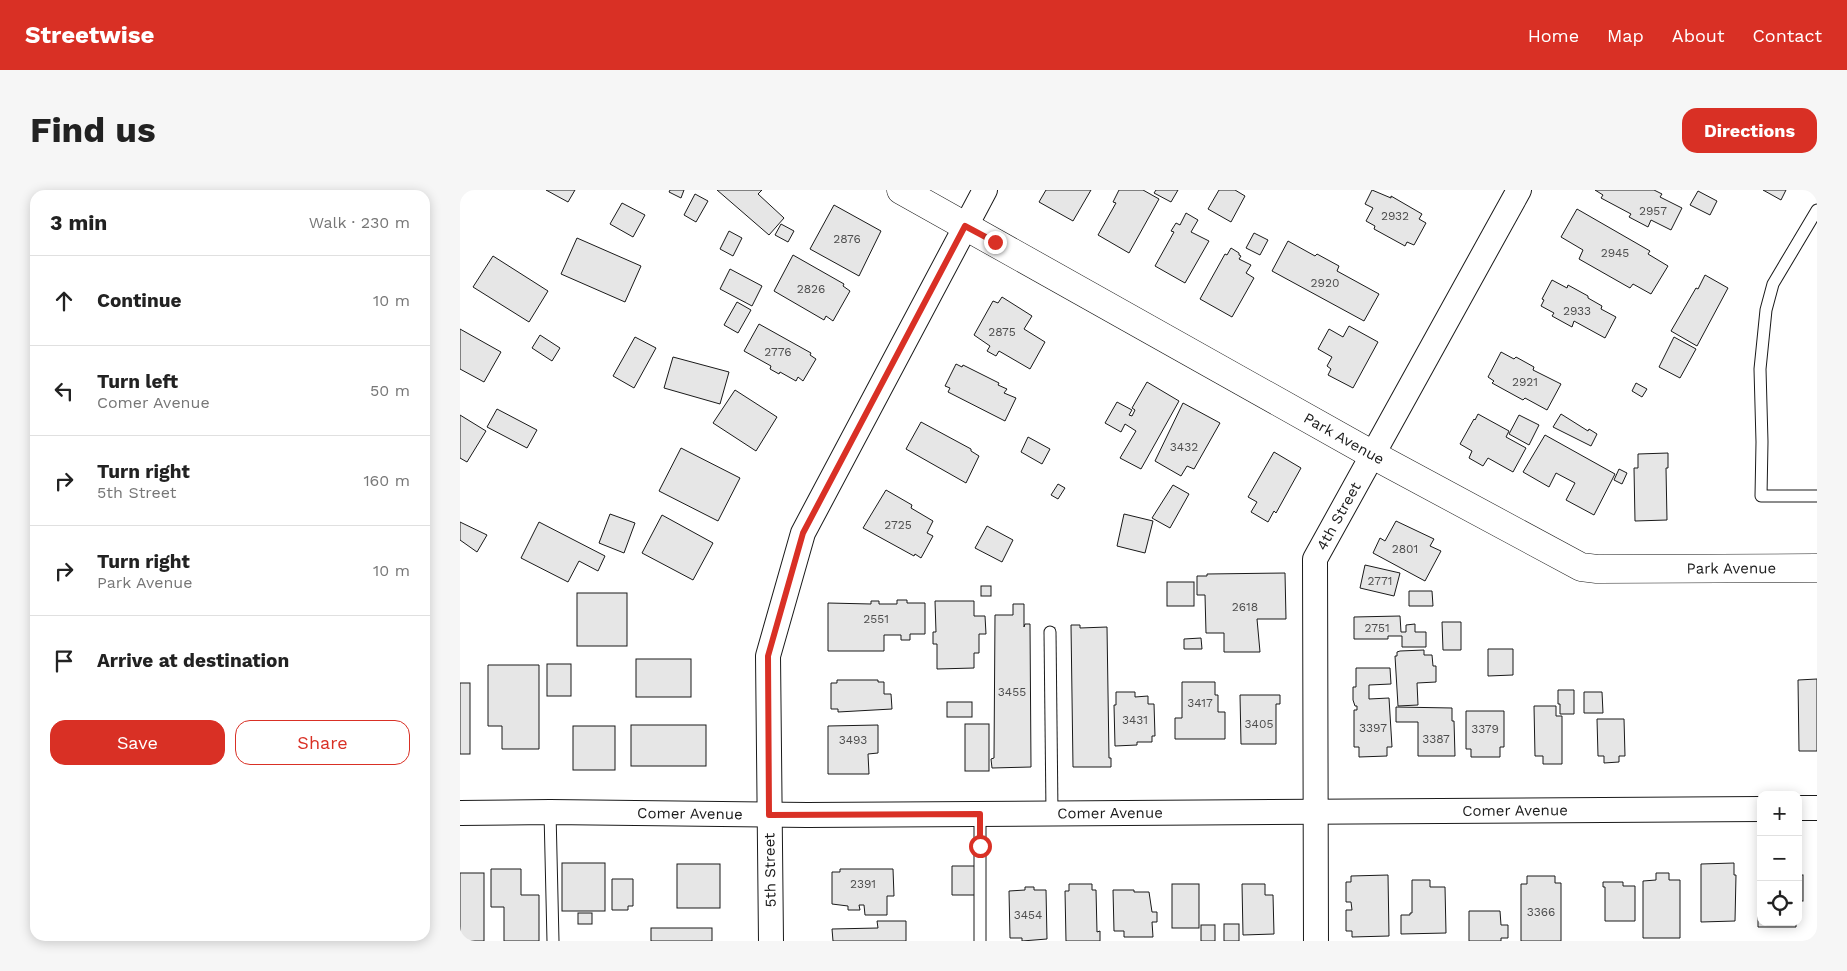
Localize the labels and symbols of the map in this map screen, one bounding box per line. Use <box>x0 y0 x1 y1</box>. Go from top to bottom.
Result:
house number: 2957 <box>1639 204 1667 218</box>
house number: 2932 <box>1381 209 1409 223</box>
route end <box>984 231 1007 254</box>
house number: 2876 <box>833 232 861 246</box>
house number: 2945 <box>1601 246 1629 260</box>
house number: 2920 <box>1311 276 1339 290</box>
house number: 2826 <box>797 282 825 296</box>
house number: 2933 <box>1563 304 1591 318</box>
house number: 2875 <box>988 325 1016 339</box>
house number: 2776 <box>764 345 792 359</box>
house number: 2921 <box>1512 375 1538 389</box>
street label: Park Avenue <box>1301 409 1387 468</box>
house number: 3432 <box>1170 440 1198 454</box>
street label: 4th Street <box>1313 478 1365 553</box>
house number: 2725 <box>884 518 912 532</box>
house number: 2801 <box>1392 542 1418 556</box>
street label: Park Avenue <box>1687 559 1776 578</box>
house number: 2771 <box>1368 574 1392 588</box>
house number: 2618 <box>1232 600 1258 614</box>
house number: 2551 <box>863 612 889 626</box>
house number: 2751 <box>1364 621 1390 635</box>
house number: 3455 <box>998 685 1026 699</box>
house number: 3417 <box>1187 696 1213 710</box>
house number: 3431 <box>1122 713 1148 727</box>
house number: 3405 <box>1245 717 1273 731</box>
house number: 3397 <box>1359 721 1387 735</box>
house number: 3379 <box>1471 722 1499 736</box>
house number: 3387 <box>1422 732 1450 746</box>
house number: 3493 <box>839 733 867 747</box>
street label: Comer Avenue <box>1462 801 1568 820</box>
street label: Comer Avenue <box>637 804 743 823</box>
street label: Comer Avenue <box>1057 804 1163 822</box>
street label: 5th Street <box>760 832 780 907</box>
route start <box>969 835 992 858</box>
house number: 2391 <box>850 877 876 891</box>
house number: 3366 <box>1527 905 1555 919</box>
house number: 3454 <box>1014 908 1042 922</box>

